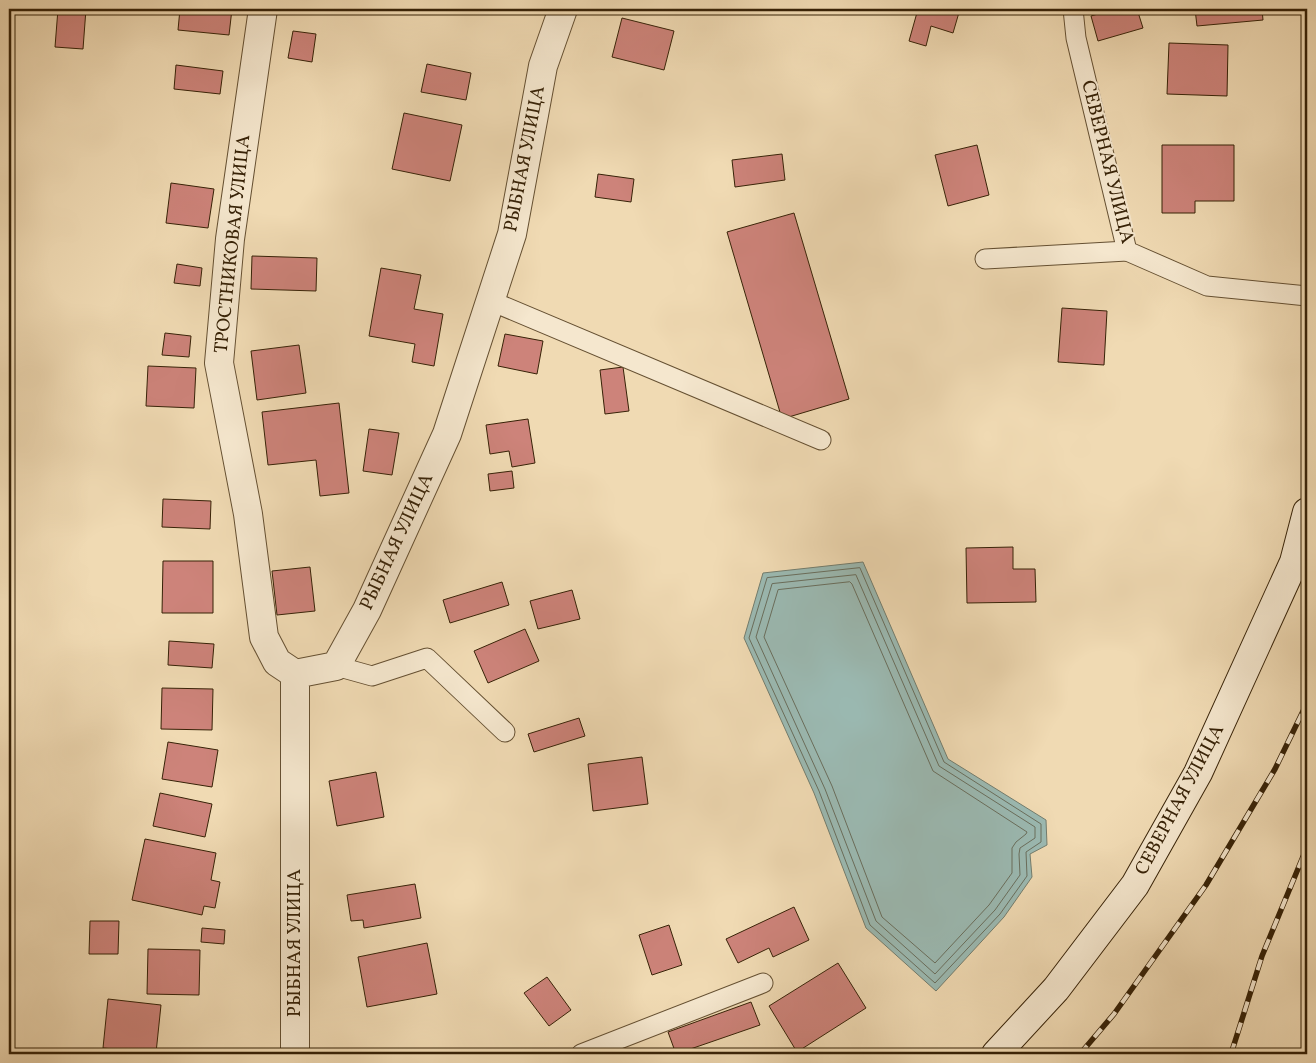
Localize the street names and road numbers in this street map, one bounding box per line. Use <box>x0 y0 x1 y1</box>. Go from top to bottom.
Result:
street label: СЕВЕРНАЯ УЛИЦА <box>1074 78 1140 246</box>
street label: РЫБНАЯ УЛИЦА <box>498 84 552 234</box>
street label: ТРОСТНИКОВАЯ УЛИЦА <box>209 133 257 355</box>
street label: РЫБНАЯ УЛИЦА <box>354 469 440 615</box>
street label: СЕВЕРНАЯ УЛИЦА <box>1129 720 1231 880</box>
street label: РЫБНАЯ УЛИЦА <box>282 869 308 1017</box>

